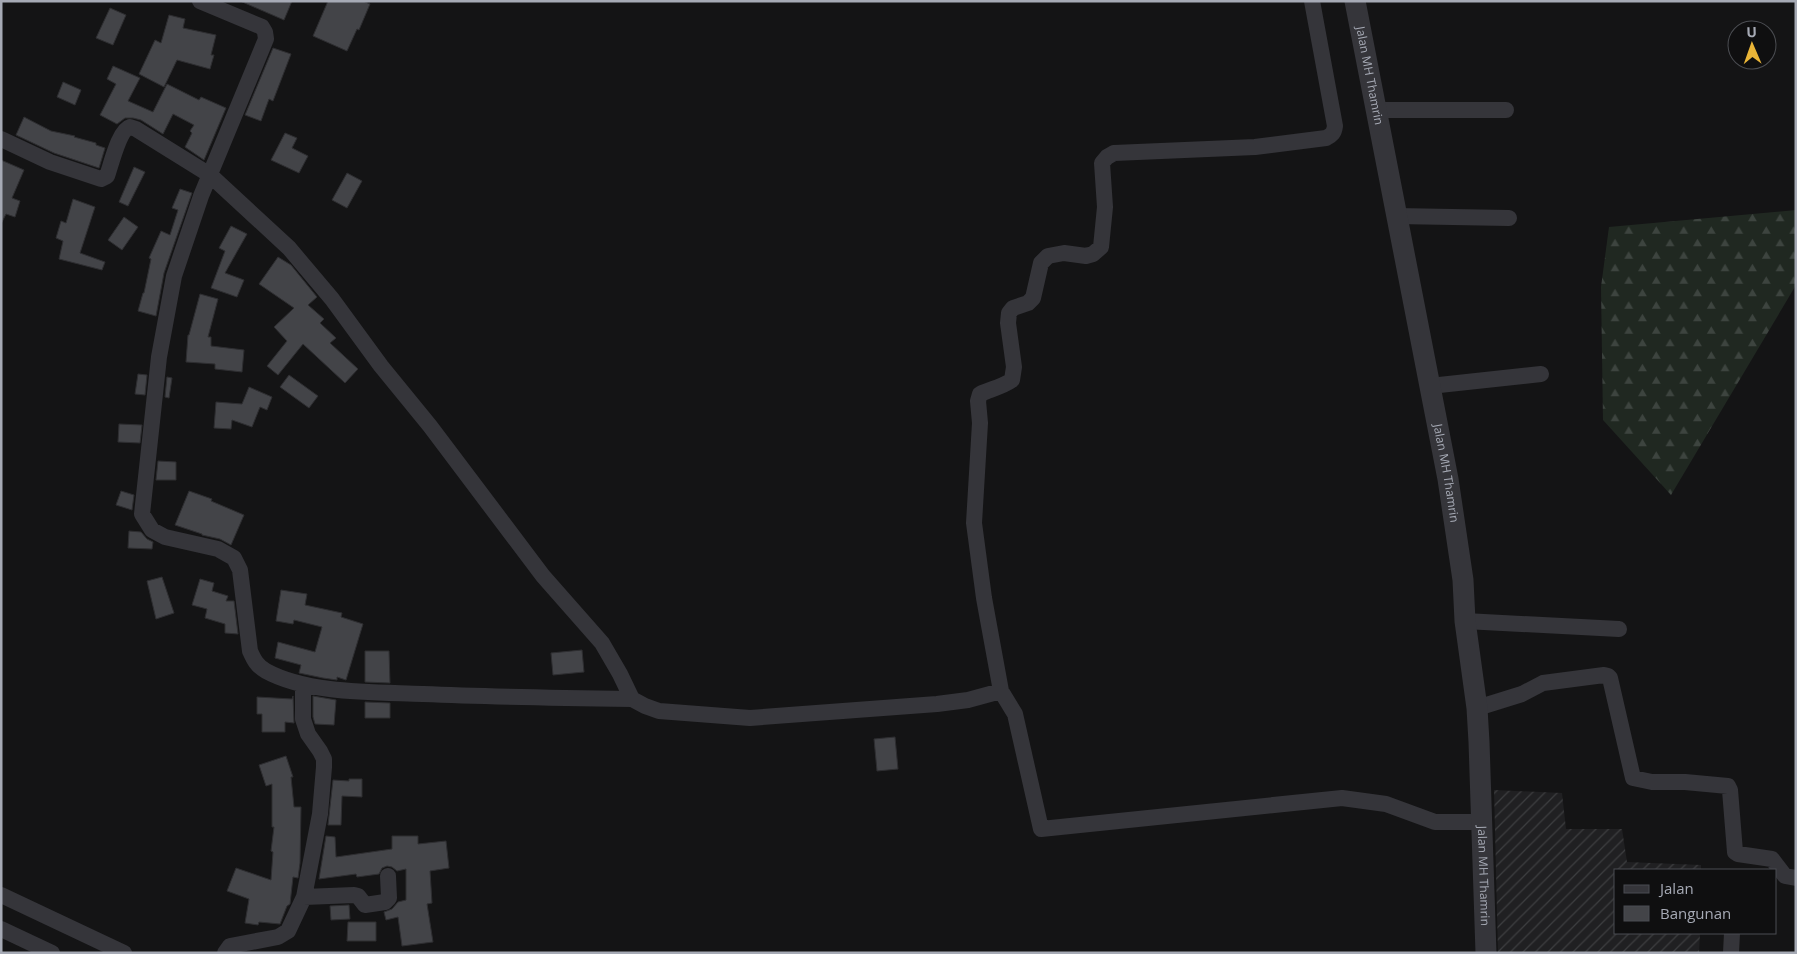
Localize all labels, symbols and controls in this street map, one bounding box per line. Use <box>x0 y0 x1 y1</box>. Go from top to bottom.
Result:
north arrow <box>1727 20 1777 70</box>
text: U <box>1746 22 1757 41</box>
street label: Jalan MH Thamrin <box>1352 24 1388 126</box>
street label: Jalan MH Thamrin <box>1429 421 1463 524</box>
street label: Jalan MH Thamrin <box>1474 825 1494 926</box>
legend <box>1614 869 1777 934</box>
text: Jalan <box>1658 878 1694 898</box>
text: Bangunan <box>1660 903 1731 923</box>

